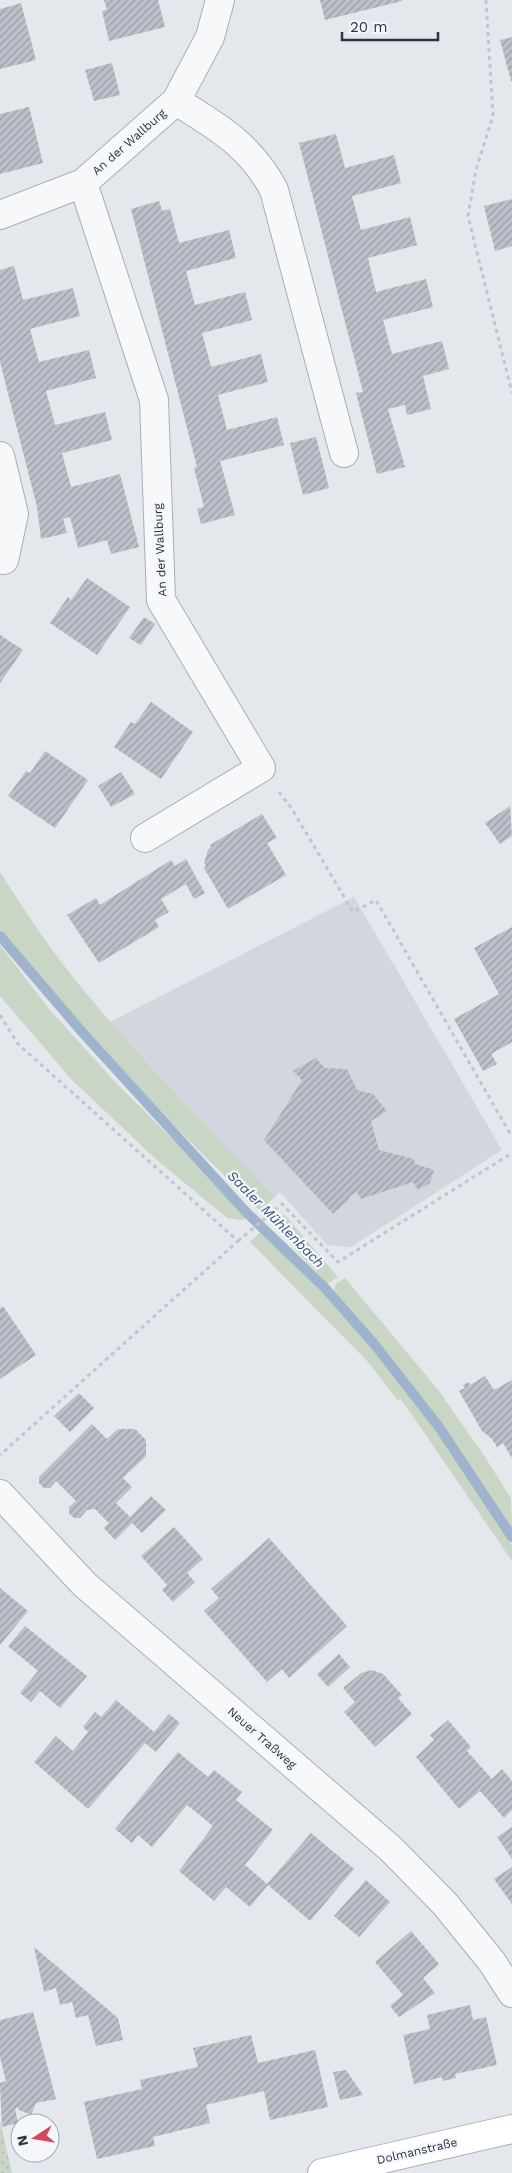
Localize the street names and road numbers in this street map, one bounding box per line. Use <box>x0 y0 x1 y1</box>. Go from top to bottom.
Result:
street label: An der Wallburg <box>89 106 169 178</box>
street label: An der Wallburg <box>151 502 169 597</box>
street label: Neuer Traßweg <box>225 1704 300 1772</box>
street label: Dolmanstraße <box>375 2135 459 2167</box>

